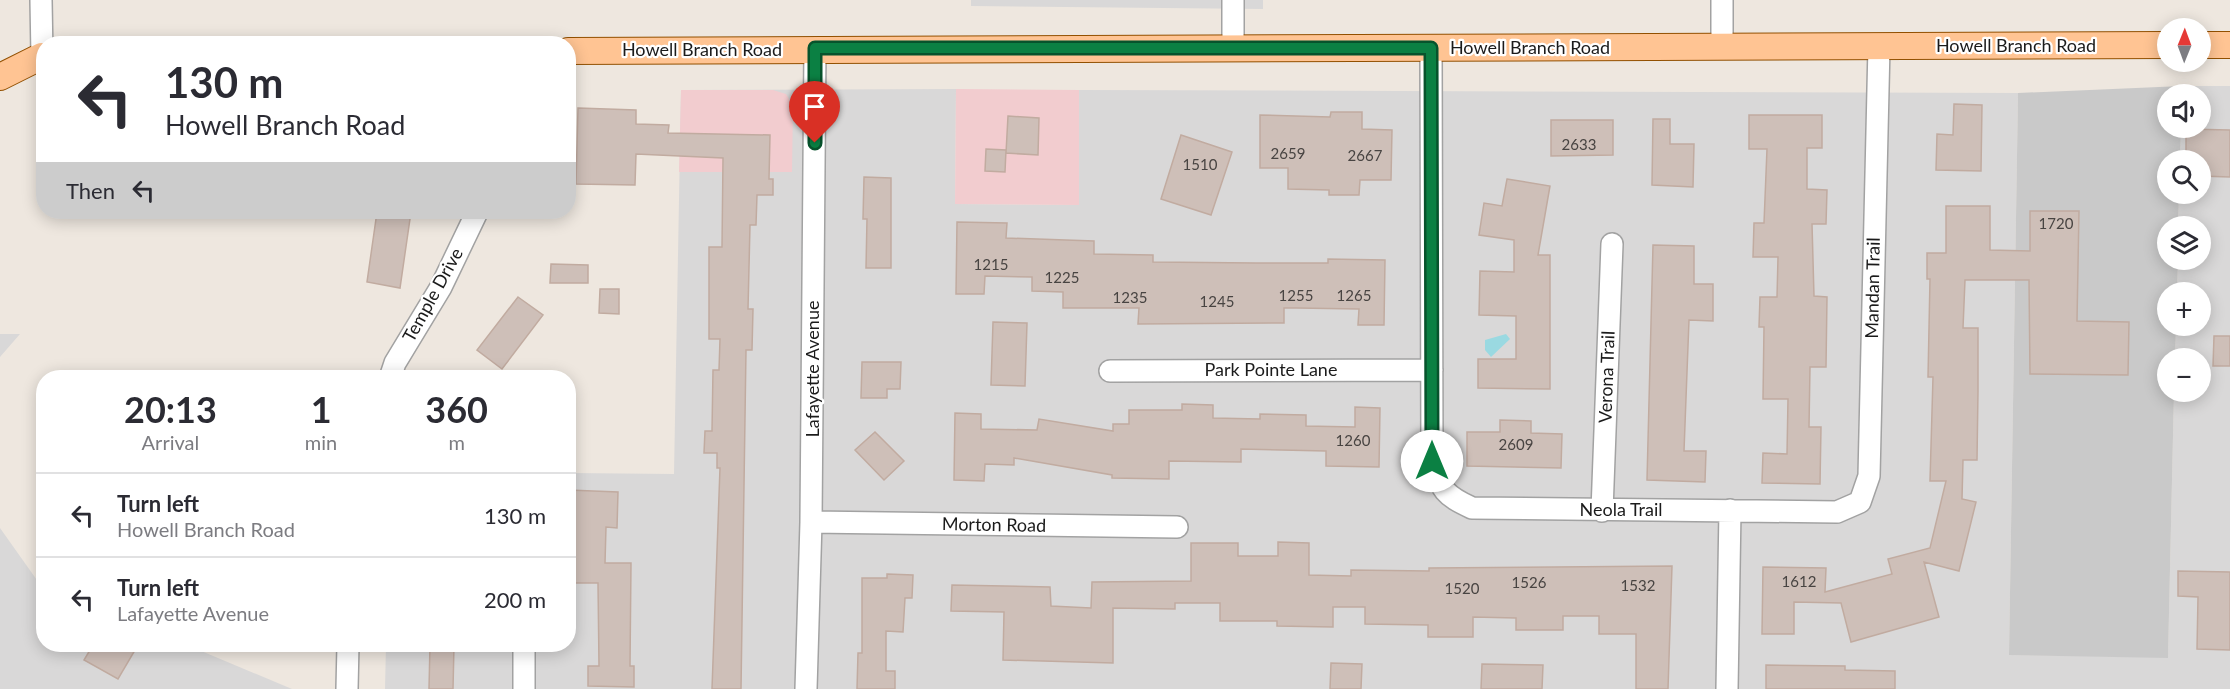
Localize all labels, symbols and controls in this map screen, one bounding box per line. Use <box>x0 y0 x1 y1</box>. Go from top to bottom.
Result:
north arrow <box>2157 18 2211 72</box>
map controls <box>2157 18 2211 402</box>
street label: Howell Branch Road <box>1936 34 2096 56</box>
street label: Howell Branch Road <box>1450 36 1610 58</box>
street label: Howell Branch Road <box>622 38 782 60</box>
text: 130 m <box>165 57 283 107</box>
icon: left <box>66 60 144 138</box>
pin <box>789 81 840 143</box>
button: sound <box>2157 84 2211 138</box>
icon: arrive <box>798 90 831 123</box>
text: Howell Branch Road <box>165 108 405 141</box>
house number: 2633 <box>1562 135 1596 153</box>
house number: 2659 <box>1271 144 1305 162</box>
house number: 2667 <box>1348 146 1383 164</box>
button: search <box>2157 150 2211 204</box>
house number: 1510 <box>1183 155 1218 173</box>
icon: left <box>127 174 160 207</box>
text: Then <box>66 177 115 204</box>
house number: 1720 <box>2039 214 2074 232</box>
button: layers <box>2157 216 2211 270</box>
street label: Mandan Trail <box>1860 237 1884 339</box>
street label: Temple Drive <box>397 244 467 345</box>
house number: 1215 <box>974 255 1008 273</box>
house number: 1225 <box>1045 268 1079 286</box>
button: + <box>2157 282 2211 336</box>
house number: 1255 <box>1279 286 1313 304</box>
house number: 1265 <box>1337 286 1371 304</box>
house number: 1235 <box>1113 288 1147 306</box>
house number: 1245 <box>1200 292 1234 310</box>
street label: Lafayette Avenue <box>801 301 823 437</box>
street label: Verona Trail <box>1593 330 1619 424</box>
button: − <box>2157 348 2211 402</box>
street label: Park Pointe Lane <box>1205 358 1337 380</box>
text: 20:13 <box>124 387 217 431</box>
text: 1 <box>311 387 332 431</box>
text: 360 <box>425 387 488 431</box>
position arrow <box>1400 429 1464 493</box>
text: Arrival <box>142 430 199 454</box>
text: min <box>305 430 337 454</box>
text: m <box>448 430 465 454</box>
house number: 1260 <box>1336 431 1371 449</box>
house number: 2609 <box>1499 435 1533 453</box>
text: Turn left <box>117 490 199 517</box>
street label: Neola Trail <box>1579 498 1663 520</box>
icon: left <box>66 499 99 532</box>
text: 130 m <box>484 502 546 529</box>
street label: Morton Road <box>942 512 1046 536</box>
text: Howell Branch Road <box>117 517 295 541</box>
house number: 1612 <box>1782 572 1816 590</box>
house number: 1526 <box>1512 573 1547 591</box>
text: Turn left <box>117 574 199 601</box>
house number: 1532 <box>1621 576 1655 594</box>
house number: 1520 <box>1445 579 1480 597</box>
icon: left <box>66 583 99 616</box>
text: 200 m <box>484 586 546 613</box>
text: Lafayette Avenue <box>117 601 269 625</box>

